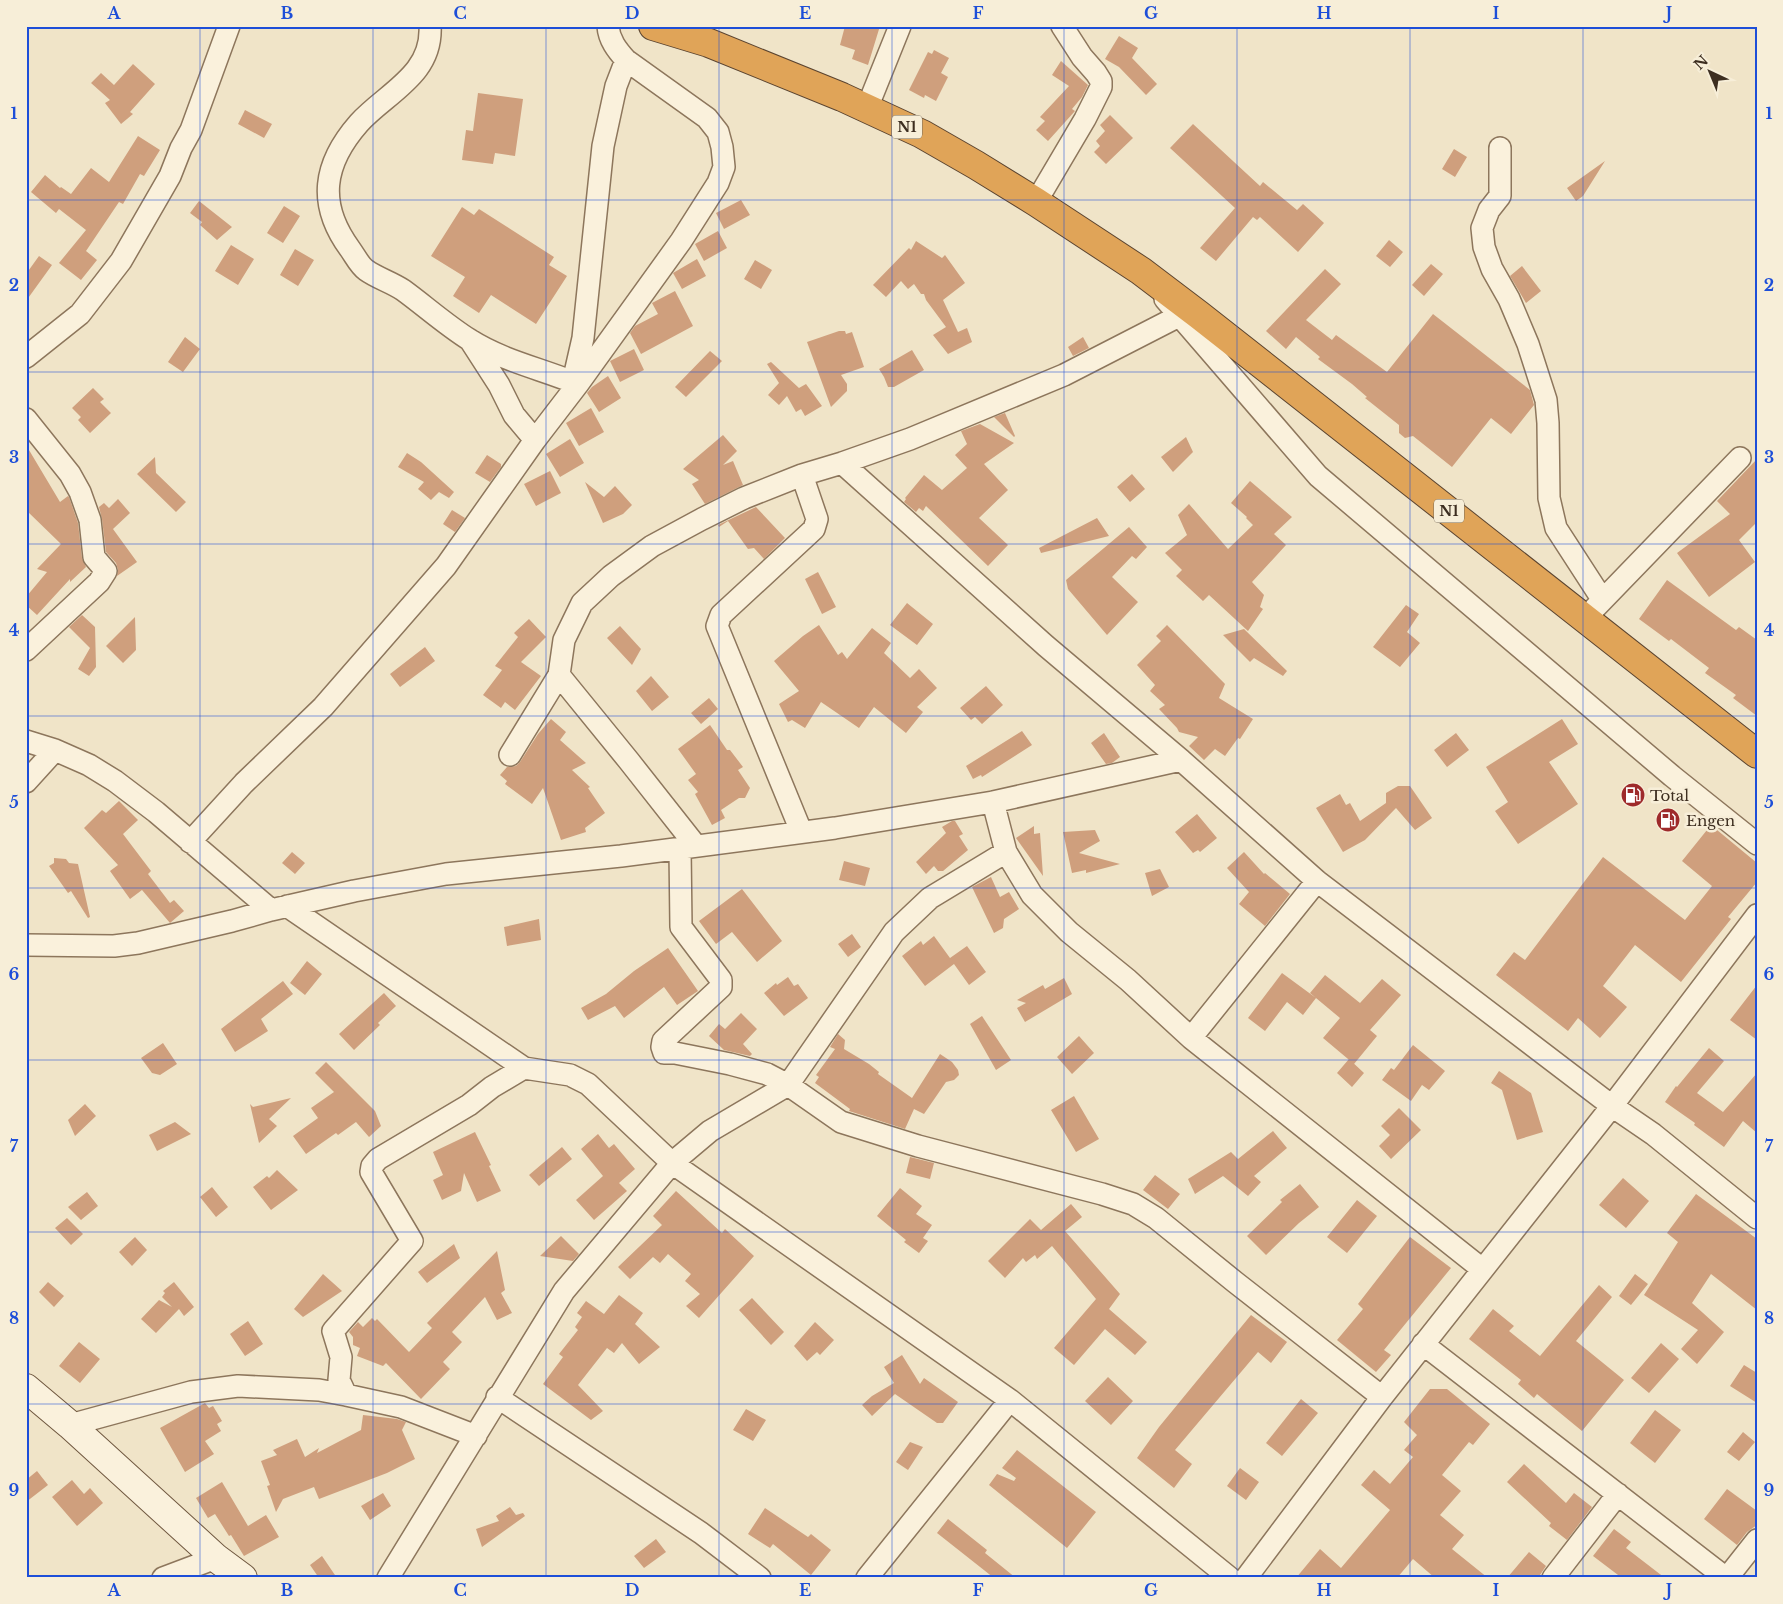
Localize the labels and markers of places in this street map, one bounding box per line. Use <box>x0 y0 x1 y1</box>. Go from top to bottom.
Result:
fuel station icon: Total <box>1620 782 1646 808</box>
place label: Total <box>1650 786 1689 805</box>
fuel station icon: Engen <box>1655 807 1681 833</box>
place label: Engen <box>1686 811 1735 830</box>

